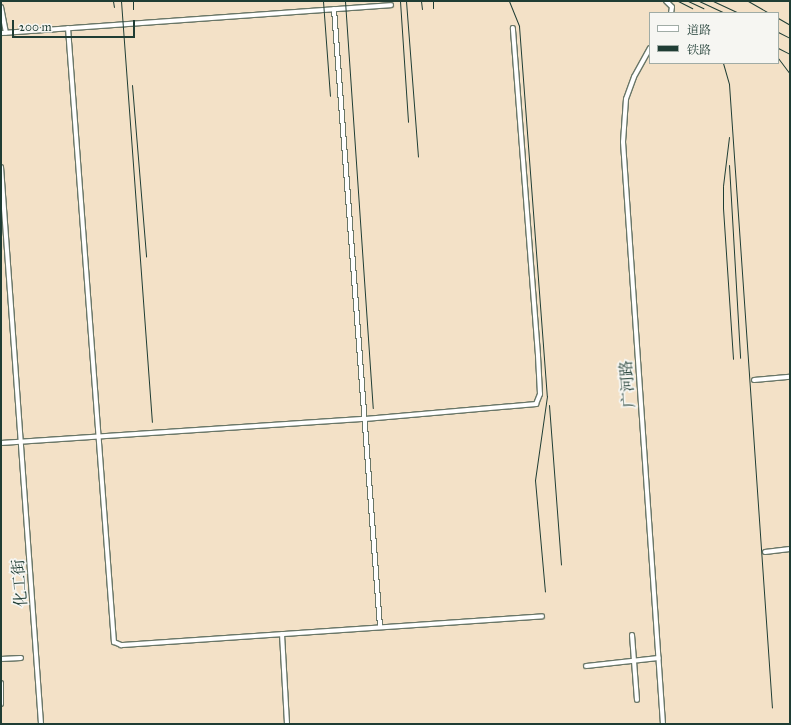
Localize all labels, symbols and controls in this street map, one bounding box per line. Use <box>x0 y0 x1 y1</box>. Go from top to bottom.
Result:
scale bar <box>14 12 137 38</box>
legend <box>649 12 779 64</box>
text: 200 m <box>19 20 52 34</box>
text: 道路 <box>687 23 711 37</box>
text: 铁路 <box>687 43 711 57</box>
street label: 广河路 <box>617 359 639 409</box>
street label: 化工街 <box>9 558 31 608</box>

